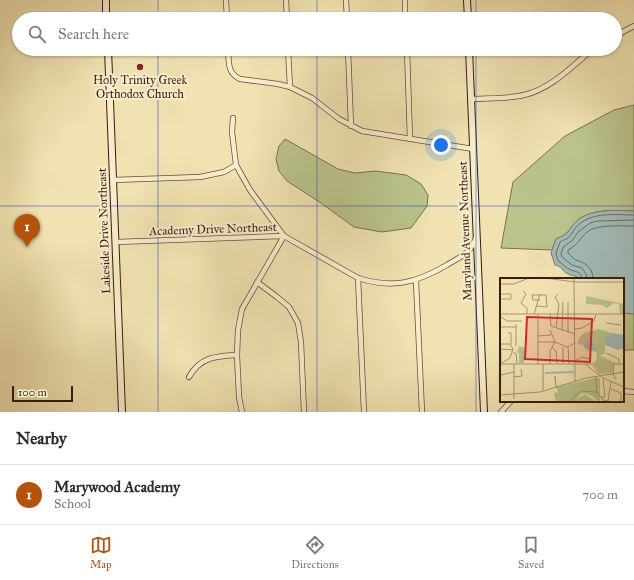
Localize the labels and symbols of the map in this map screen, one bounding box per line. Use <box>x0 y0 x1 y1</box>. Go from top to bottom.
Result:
marker: Holy Trinity Greek Orthodox Church <box>135 62 145 72</box>
place label: Holy Trinity Greek Orthodox Church <box>93 73 188 101</box>
your location <box>431 135 451 155</box>
street label: Maryland Avenue Northeast <box>456 160 474 301</box>
street label: Lakeside Drive Northeast <box>95 167 113 294</box>
pin: 1 <box>14 214 40 247</box>
street label: Academy Drive Northeast <box>148 220 278 238</box>
inset map <box>500 278 624 402</box>
scale bar <box>12 384 73 403</box>

